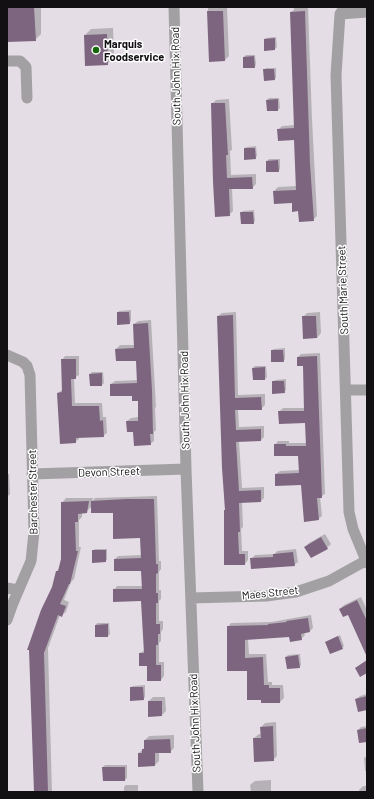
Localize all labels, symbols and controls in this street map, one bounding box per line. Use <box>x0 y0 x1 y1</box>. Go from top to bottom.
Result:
street label: South John Hix Road <box>169 27 183 125</box>
place label: Marquis Foodservice <box>104 37 164 63</box>
marker: Marquis Foodservice <box>91 45 101 55</box>
street label: South Marie Street <box>335 245 351 335</box>
street label: South John Hix Road <box>178 351 192 449</box>
street label: Barchester Street <box>26 449 40 535</box>
street label: Devon Street <box>78 464 140 480</box>
street label: Maes Street <box>241 583 299 603</box>
street label: South John Hix Road <box>187 673 203 773</box>

